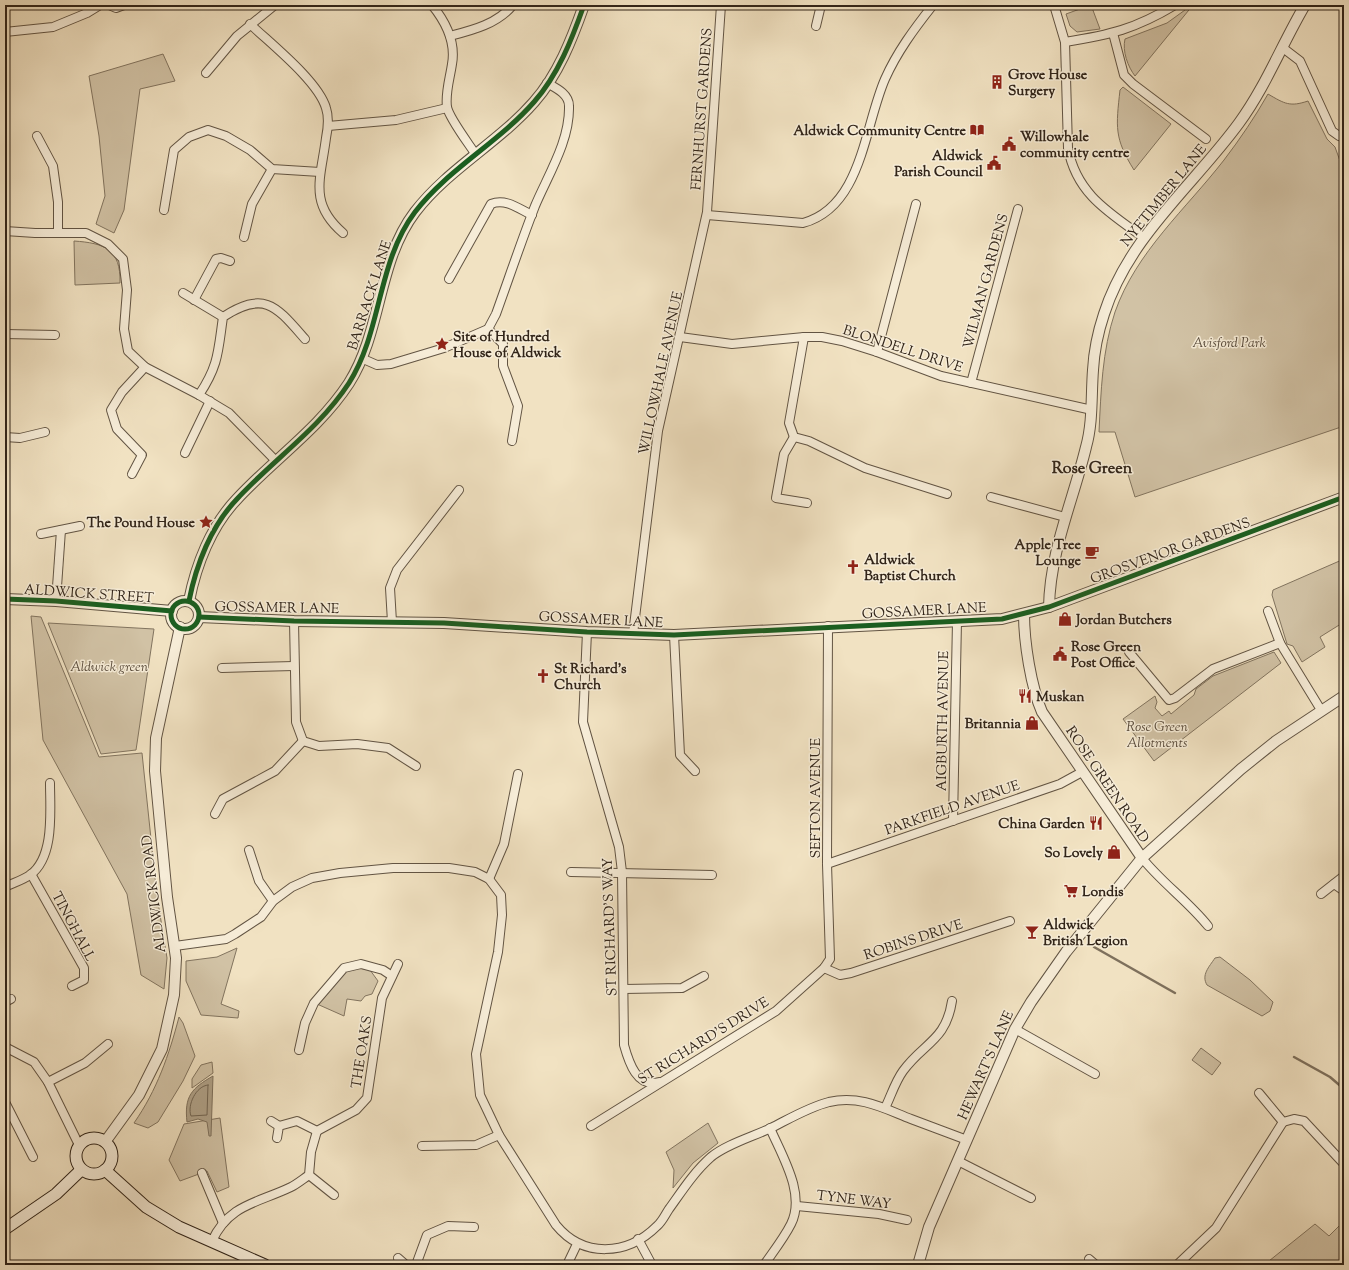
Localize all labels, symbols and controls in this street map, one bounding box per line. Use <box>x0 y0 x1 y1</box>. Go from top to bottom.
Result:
street label: FERNHURST GARDENS <box>687 27 719 191</box>
place label: Grove House Surgery <box>1008 66 1088 102</box>
building icon: Grove House Surgery <box>989 74 1005 90</box>
place label: Aldwick Community Centre <box>793 122 966 142</box>
library icon: Aldwick Community Centre <box>969 122 985 138</box>
place label: Willowhale community centre <box>1020 128 1130 164</box>
public building icon: Willowhale community centre <box>1001 136 1017 152</box>
street label: NYETIMBER LANE <box>1117 140 1213 252</box>
place label: Aldwick Parish Council <box>894 147 983 183</box>
public building icon: Aldwick Parish Council <box>986 155 1002 171</box>
street label: WILMAN GARDENS <box>959 212 1015 351</box>
street label: BARRACK LANE <box>344 238 398 353</box>
street label: WILLOWHALE AVENUE <box>635 289 689 457</box>
street label: BLONDELL DRIVE <box>840 321 965 379</box>
place label: Site of Hundred House of Aldwick <box>453 328 562 364</box>
park label: Avisford Park <box>1192 334 1266 354</box>
place icon: Site of Hundred House of Aldwick <box>434 336 450 352</box>
district label: Rose Green <box>1052 458 1133 481</box>
place label: The Pound House <box>87 514 195 534</box>
place icon: The Pound House <box>198 514 214 530</box>
street label: GROSVENOR GARDENS <box>1088 514 1254 590</box>
place label: Apple Tree Lounge <box>1014 536 1081 572</box>
cafe icon: Apple Tree Lounge <box>1084 544 1100 560</box>
place label: Aldwick Baptist Church <box>864 551 957 587</box>
church icon: Aldwick Baptist Church <box>845 559 861 575</box>
street label: ALDWICK STREET <box>23 580 155 610</box>
street label: GOSSAMER LANE <box>214 598 340 620</box>
street label: GOSSAMER LANE <box>861 599 988 625</box>
street label: GOSSAMER LANE <box>538 608 664 634</box>
shop icon: Jordan Butchers <box>1057 611 1073 627</box>
place label: Jordan Butchers <box>1075 611 1172 631</box>
place label: Rose Green Post Office <box>1071 638 1142 674</box>
public building icon: Rose Green Post Office <box>1052 646 1068 662</box>
street label: AIGBURTH AVENUE <box>933 650 955 791</box>
park label: Aldwick green <box>70 658 149 678</box>
place label: St Richard’s Church <box>554 660 627 696</box>
church icon: St Richard’s Church <box>535 668 551 684</box>
restaurant icon: Muskan <box>1017 688 1033 704</box>
place label: Muskan <box>1036 688 1085 708</box>
place label: Britannia <box>965 715 1022 735</box>
shop icon: Britannia <box>1024 715 1040 731</box>
park label: Rose Green Allotments <box>1126 718 1188 754</box>
street label: ROSE GREEN ROAD <box>1060 723 1153 848</box>
street label: SEFTON AVENUE <box>807 737 827 858</box>
street label: PARKFIELD AVENUE <box>882 776 1023 841</box>
place label: China Garden <box>998 815 1086 835</box>
restaurant icon: China Garden <box>1088 815 1104 831</box>
street label: ALDWICK ROAD <box>138 834 172 954</box>
place label: So Lovely <box>1044 844 1103 864</box>
shop icon: So Lovely <box>1106 844 1122 860</box>
street label: ST RICHARD'S WAY <box>599 857 623 997</box>
supermarket icon: Londis <box>1063 883 1079 899</box>
place label: Londis <box>1082 883 1124 903</box>
street label: TINGHALL <box>45 889 99 966</box>
street label: ROBINS DRIVE <box>862 915 966 966</box>
place label: Aldwick British Legion <box>1043 916 1129 952</box>
bar icon: Aldwick British Legion <box>1024 924 1040 940</box>
street label: ST RICHARD'S DRIVE <box>635 993 774 1090</box>
street label: HEWART'S LANE <box>954 1008 1020 1124</box>
street label: THE OAKS <box>347 1015 379 1090</box>
street label: TYNE WAY <box>815 1186 892 1216</box>

